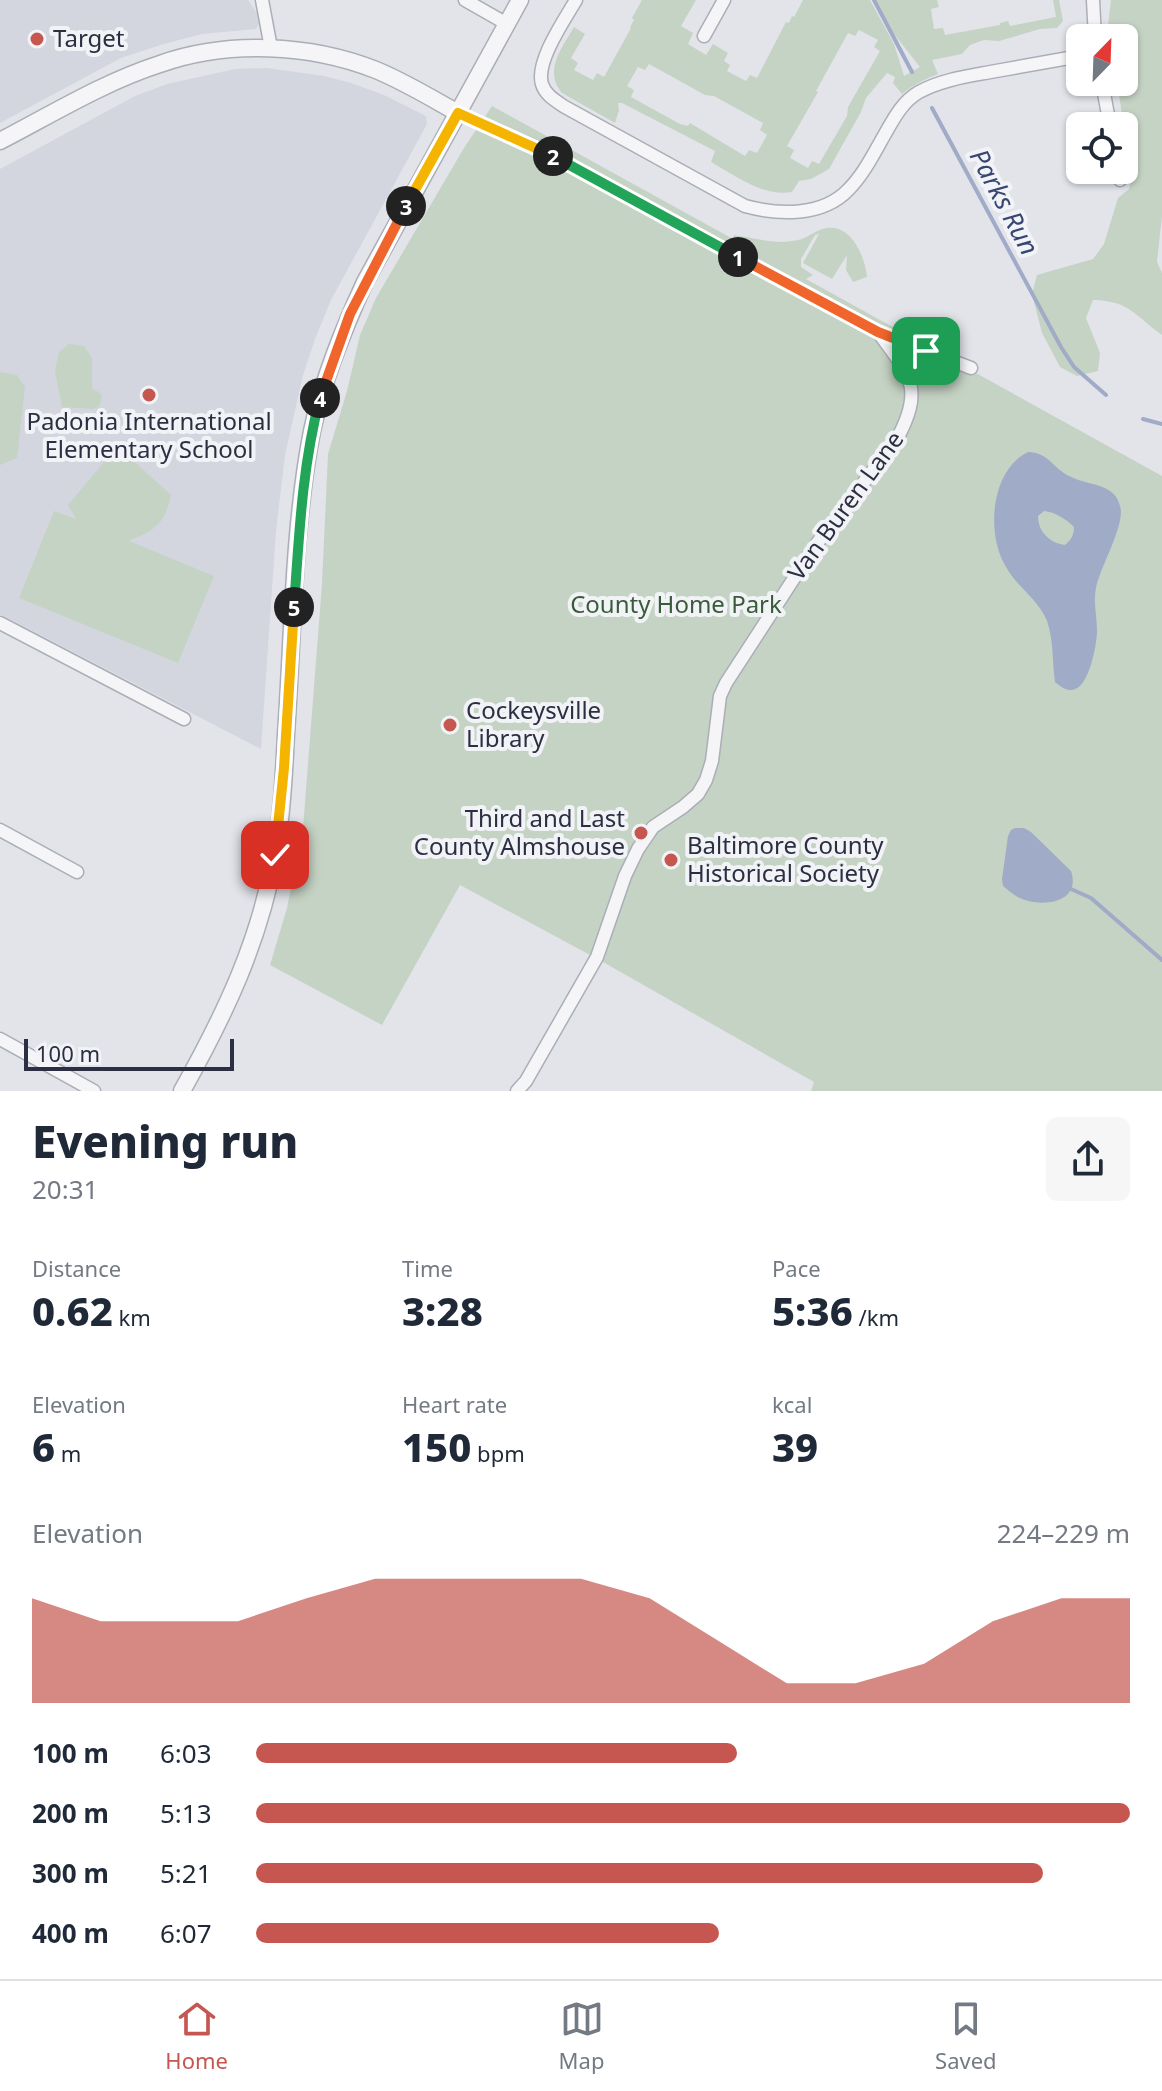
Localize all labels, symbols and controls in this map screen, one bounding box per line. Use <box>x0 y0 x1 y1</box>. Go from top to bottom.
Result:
place label: Target <box>53 21 125 54</box>
north arrow <box>1066 24 1138 96</box>
map controls <box>1066 24 1138 184</box>
marker: Target <box>28 30 46 48</box>
button: locate <box>1066 112 1138 184</box>
pin: 2 <box>533 136 573 176</box>
text: 2 <box>547 141 559 171</box>
water label: Parks Run <box>962 142 1048 261</box>
pin: 3 <box>386 186 426 226</box>
text: 3 <box>400 191 412 221</box>
pin: 1 <box>718 237 758 277</box>
text: 1 <box>732 242 744 272</box>
pin <box>892 317 960 385</box>
icon: arrive <box>904 329 948 373</box>
pin: 4 <box>300 378 340 418</box>
text: 4 <box>314 383 326 413</box>
marker: Padonia International Elementary School <box>140 386 158 404</box>
place label: Padonia International Elementary School <box>26 404 272 465</box>
street label: Van Buren Lane <box>779 424 910 587</box>
pin: 5 <box>274 587 314 627</box>
park label: County Home Park <box>570 587 782 620</box>
text: 5 <box>288 592 300 622</box>
place label: Cockeysville Library <box>466 693 601 754</box>
marker: Cockeysville Library <box>441 716 459 734</box>
place label: Third and Last County Almshouse <box>414 801 625 862</box>
pin <box>241 821 309 889</box>
marker: Third and Last County Almshouse <box>632 824 650 842</box>
place label: Baltimore County Historical Society <box>687 828 884 889</box>
icon: check <box>253 833 297 877</box>
marker: Baltimore County Historical Society <box>662 851 680 869</box>
scale bar <box>24 1035 234 1071</box>
text: 100 m <box>36 1038 100 1068</box>
text: Evening run <box>32 1111 298 1171</box>
button: share <box>1046 1117 1130 1201</box>
text: 20:31 <box>32 1171 98 1207</box>
text: Distance <box>32 1253 121 1283</box>
text: Time <box>402 1253 453 1283</box>
text: Pace <box>772 1253 821 1283</box>
text: 0.62 <box>32 1283 113 1338</box>
text: 3:28 <box>402 1283 483 1338</box>
text: 5:36 <box>772 1283 853 1338</box>
text: km <box>113 1302 151 1332</box>
text: /km <box>853 1302 899 1332</box>
text: Elevation <box>32 1389 126 1419</box>
text: Heart rate <box>402 1389 507 1419</box>
text: kcal <box>772 1389 812 1419</box>
text: 6 <box>32 1419 55 1474</box>
text: 150 <box>402 1419 471 1474</box>
text: 39 <box>772 1419 818 1474</box>
text: m <box>55 1438 81 1468</box>
text: bpm <box>471 1438 525 1468</box>
text: Elevation <box>32 1515 143 1551</box>
text: 224–229 m <box>997 1515 1130 1551</box>
text: 100 m <box>32 1735 109 1771</box>
text: 6:03 <box>160 1735 212 1771</box>
text: 200 m <box>32 1795 109 1831</box>
text: 5:13 <box>160 1795 212 1831</box>
text: 300 m <box>32 1855 109 1891</box>
text: 5:21 <box>160 1855 212 1891</box>
text: 400 m <box>32 1915 109 1951</box>
text: 6:07 <box>160 1915 212 1951</box>
tab: Home <box>165 1997 228 2075</box>
tab: Map <box>559 1997 604 2075</box>
tab: Saved <box>935 1997 997 2075</box>

